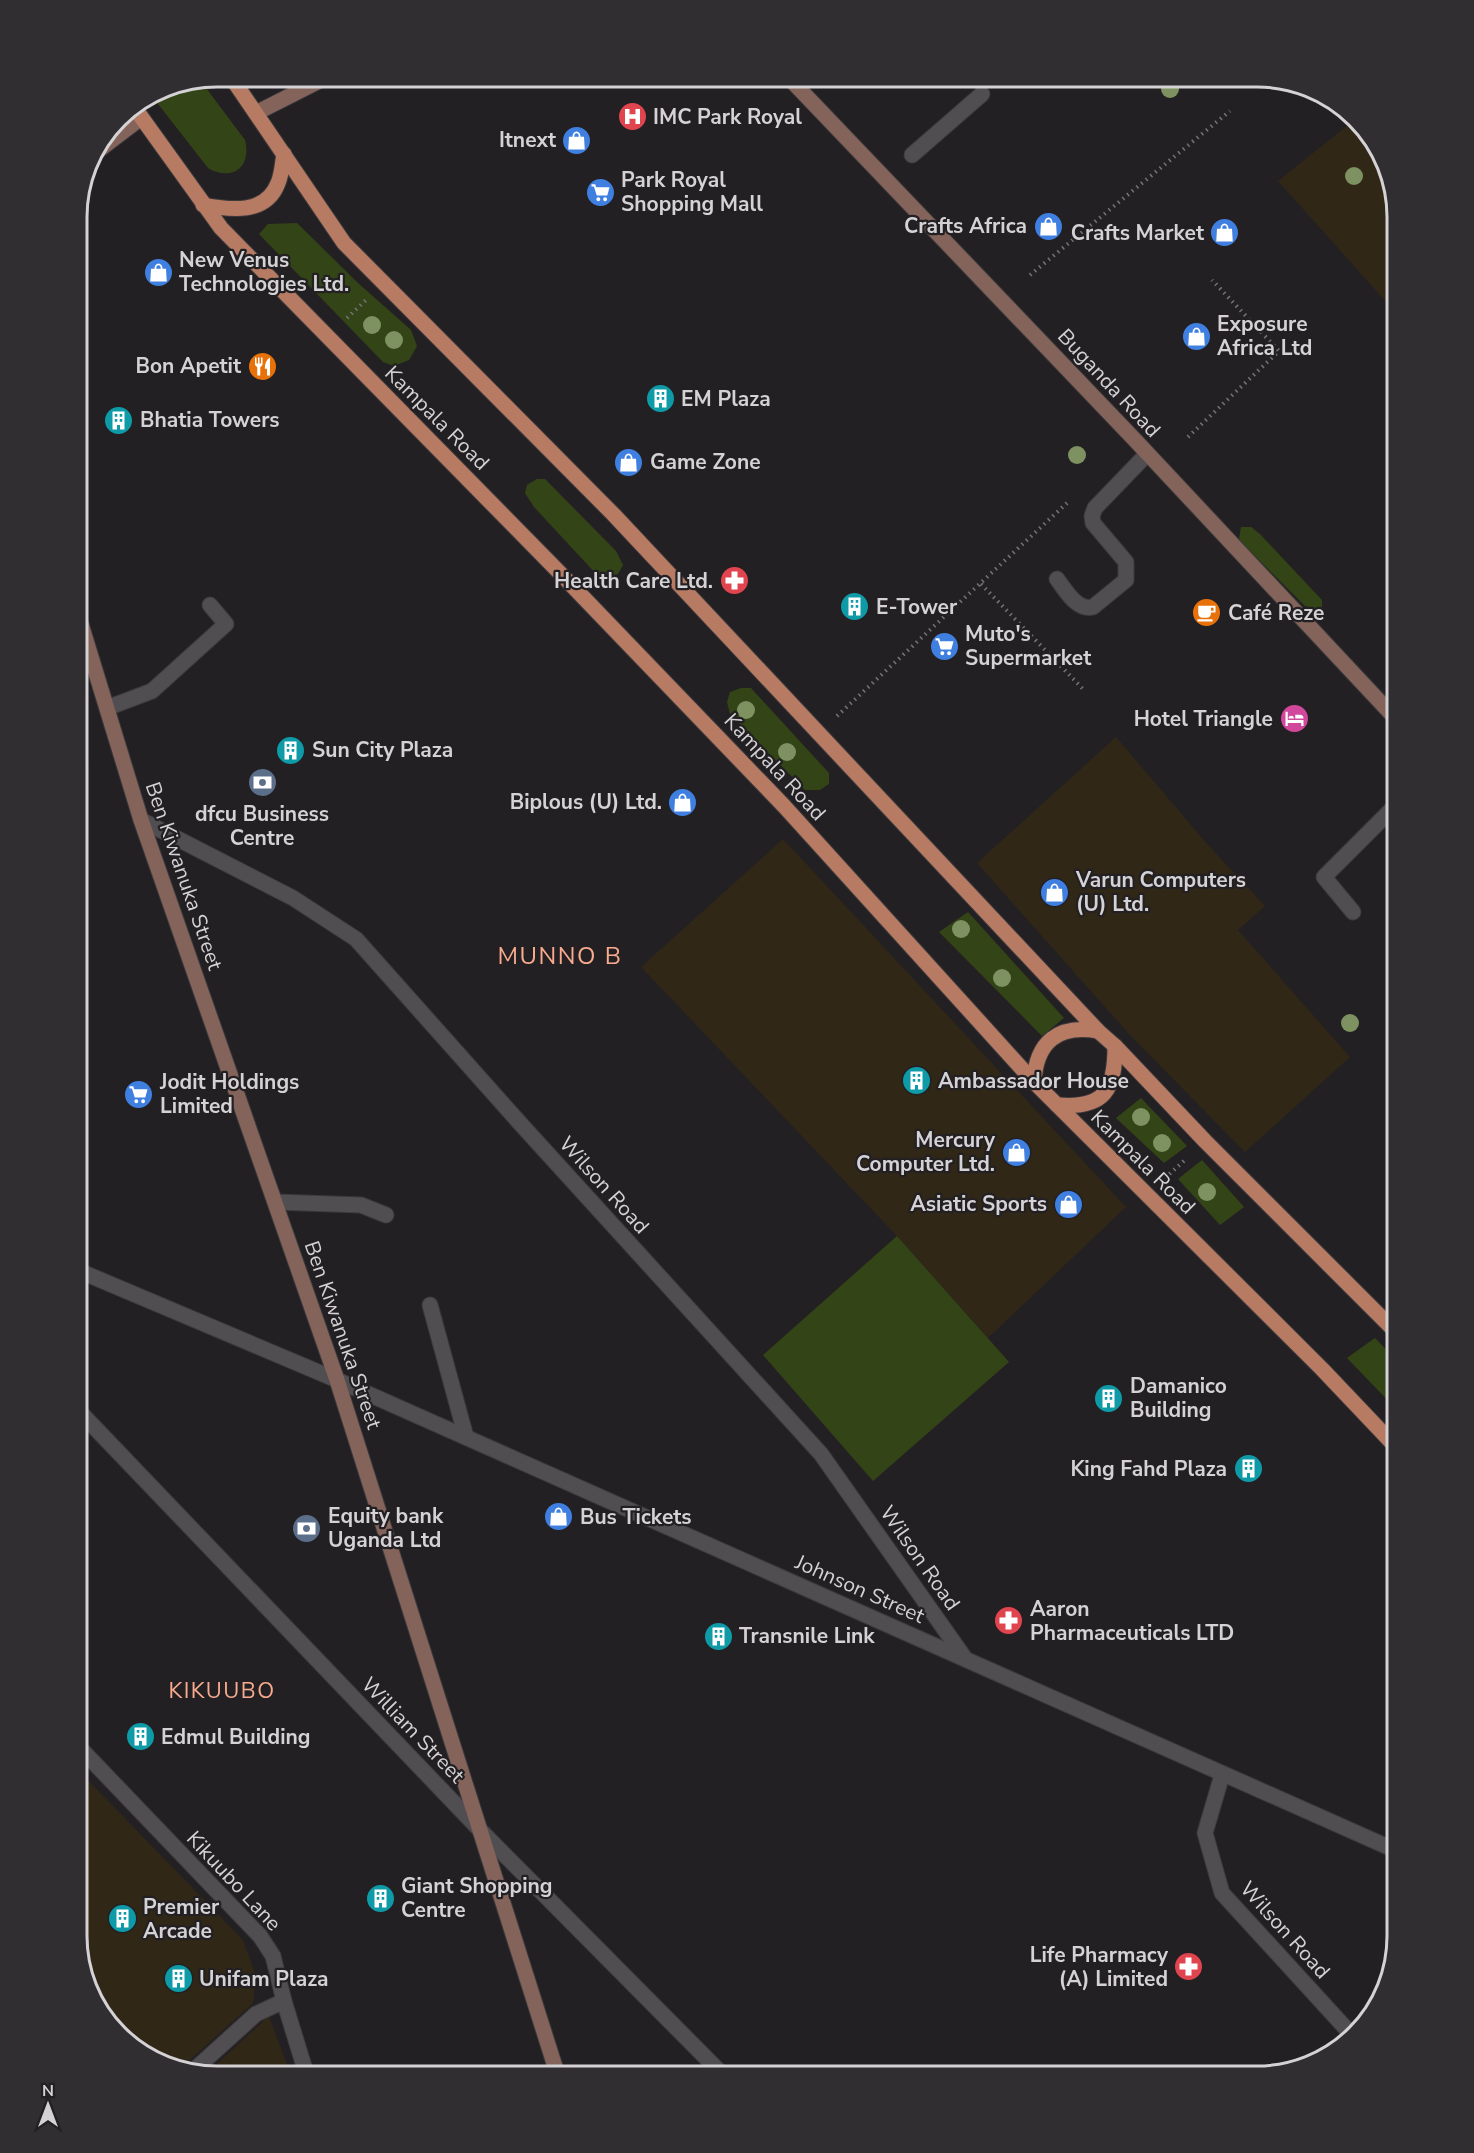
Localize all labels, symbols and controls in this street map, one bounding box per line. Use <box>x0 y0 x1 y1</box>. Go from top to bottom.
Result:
hospital icon: IMC Park Royal <box>616 101 648 133</box>
place label: IMC Park Royal <box>653 103 802 131</box>
shop icon: Itnext <box>561 124 593 156</box>
place label: Itnext <box>499 126 557 154</box>
place label: Park Royal Shopping Mall <box>621 166 763 218</box>
supermarket icon: Park Royal Shopping Mall <box>584 176 616 208</box>
shop icon: Crafts Africa <box>1032 210 1064 242</box>
place label: Crafts Africa <box>904 212 1027 240</box>
shop icon: Crafts Market <box>1209 217 1241 249</box>
place label: Crafts Market <box>1071 219 1205 247</box>
place label: New Venus Technologies Ltd. <box>179 246 349 298</box>
shop icon: New Venus Technologies Ltd. <box>142 256 174 288</box>
place label: Exposure Africa Ltd <box>1217 310 1312 362</box>
shop icon: Exposure Africa Ltd <box>1180 320 1212 352</box>
street label: Buganda Road <box>1051 323 1167 443</box>
restaurant icon: Bon Apetit <box>246 350 278 382</box>
place label: Bon Apetit <box>135 352 242 380</box>
street label: Kampala Road <box>379 360 495 476</box>
building icon: EM Plaza <box>644 383 676 415</box>
place label: EM Plaza <box>681 385 771 413</box>
building icon: Bhatia Towers <box>103 404 135 436</box>
place label: Bhatia Towers <box>140 406 280 434</box>
shop icon: Game Zone <box>613 446 645 478</box>
place label: Game Zone <box>650 448 761 476</box>
pharmacy icon: Health Care Ltd. <box>718 565 750 597</box>
place label: Health Care Ltd. <box>554 567 713 595</box>
building icon: E-Tower <box>839 591 871 623</box>
place label: E-Tower <box>876 593 958 621</box>
cafe icon: Café Reze <box>1191 597 1223 629</box>
place label: Café Reze <box>1228 599 1324 627</box>
place label: Muto's Supermarket <box>965 620 1092 672</box>
supermarket icon: Muto's Supermarket <box>928 630 960 662</box>
hotel icon: Hotel Triangle <box>1278 703 1310 735</box>
place label: Hotel Triangle <box>1134 705 1273 733</box>
street label: Kampala Road <box>718 707 832 827</box>
building icon: Sun City Plaza <box>275 734 307 766</box>
place label: Sun City Plaza <box>312 736 453 764</box>
bank icon: dfcu Business Centre <box>246 767 278 799</box>
street label: Ben Kiwanuka Street <box>139 778 230 974</box>
shop icon: Biplous (U) Ltd. <box>667 786 699 818</box>
place label: Biplous (U) Ltd. <box>510 788 662 816</box>
place label: dfcu Business Centre <box>195 800 329 852</box>
place label: Varun Computers (U) Ltd. <box>1075 866 1246 918</box>
shop icon: Varun Computers (U) Ltd. <box>1039 876 1071 908</box>
district label: MUNNO B <box>498 940 622 972</box>
building icon: Ambassador House <box>901 1065 933 1097</box>
place label: Ambassador House <box>938 1067 1129 1095</box>
place label: Jodit Holdings Limited <box>159 1068 299 1120</box>
supermarket icon: Jodit Holdings Limited <box>123 1078 155 1110</box>
street label: Kampala Road <box>1085 1104 1201 1220</box>
place label: Mercury Computer Ltd. <box>856 1126 996 1178</box>
street label: Wilson Road <box>553 1130 655 1240</box>
shop icon: Mercury Computer Ltd. <box>1000 1136 1032 1168</box>
shop icon: Asiatic Sports <box>1052 1188 1084 1220</box>
place label: Asiatic Sports <box>910 1190 1047 1218</box>
street label: Ben Kiwanuka Street <box>298 1237 389 1433</box>
place label: Damanico Building <box>1130 1372 1227 1424</box>
building icon: Damanico Building <box>1093 1382 1125 1414</box>
building icon: King Fahd Plaza <box>1232 1453 1264 1485</box>
place label: King Fahd Plaza <box>1070 1455 1227 1483</box>
street label: Wilson Road <box>874 1500 966 1616</box>
shop icon: Bus Tickets <box>543 1501 575 1533</box>
place label: Equity bank Uganda Ltd <box>328 1502 444 1554</box>
place label: Bus Tickets <box>580 1503 692 1531</box>
bank icon: Equity bank Uganda Ltd <box>291 1512 323 1544</box>
street label: Johnson Street <box>790 1548 930 1630</box>
place label: Aaron Pharmaceuticals LTD <box>1030 1595 1234 1647</box>
pharmacy icon: Aaron Pharmaceuticals LTD <box>993 1605 1025 1637</box>
building icon: Transnile Link <box>702 1620 734 1652</box>
place label: Transnile Link <box>739 1622 875 1650</box>
street label: William Street <box>355 1671 471 1789</box>
district label: KIKUUBO <box>168 1676 276 1706</box>
building icon: Edmul Building <box>124 1721 156 1753</box>
place label: Edmul Building <box>161 1723 311 1751</box>
street label: Kikuubo Lane <box>180 1825 288 1937</box>
place label: Giant Shopping Centre <box>401 1872 552 1924</box>
street label: Wilson Road <box>1234 1875 1336 1985</box>
building icon: Giant Shopping Centre <box>364 1882 396 1914</box>
place label: Premier Arcade <box>143 1893 220 1945</box>
building icon: Premier Arcade <box>106 1903 138 1935</box>
place label: Life Pharmacy (A) Limited <box>1030 1941 1169 1993</box>
pharmacy icon: Life Pharmacy (A) Limited <box>1173 1951 1205 1983</box>
building icon: Unifam Plaza <box>162 1963 194 1995</box>
place label: Unifam Plaza <box>199 1965 328 1993</box>
north arrow <box>18 2075 78 2135</box>
text: N <box>42 2080 54 2102</box>

